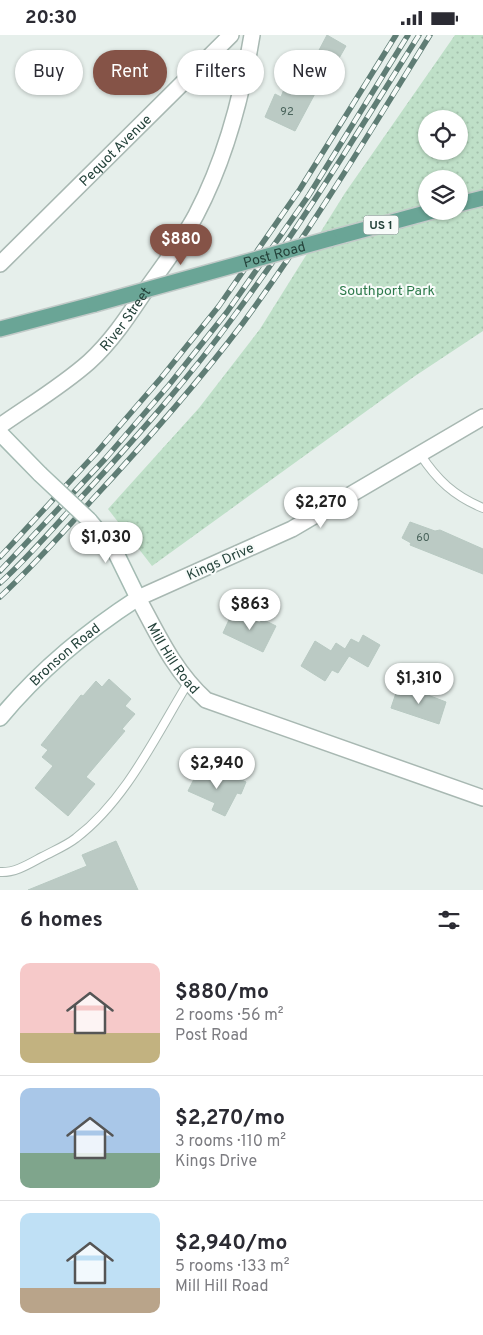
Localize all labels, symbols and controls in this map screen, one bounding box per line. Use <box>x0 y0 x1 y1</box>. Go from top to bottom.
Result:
text: 20:30 <box>25 6 77 30</box>
chip: Buy <box>15 50 83 95</box>
chip: Rent <box>93 50 167 95</box>
chip: Filters <box>177 50 264 95</box>
chip: New <box>274 50 345 95</box>
house number: 92 <box>280 105 294 119</box>
map controls <box>418 110 468 220</box>
button: locate <box>418 110 468 160</box>
street label: Pequot Avenue <box>76 112 156 190</box>
button: layers <box>418 170 468 220</box>
road number: US 1 <box>364 215 398 235</box>
pin: $880 <box>151 223 211 266</box>
text: $880 <box>161 230 201 250</box>
street label: Post Road <box>241 239 308 272</box>
park label: Southport Park <box>339 283 435 300</box>
street label: River Street <box>97 284 155 355</box>
pin: $2,270 <box>280 487 362 529</box>
text: $2,270 <box>295 493 347 513</box>
pin: $1,030 <box>65 521 147 564</box>
text: $1,030 <box>81 528 131 548</box>
house number: 60 <box>416 531 430 545</box>
street label: Kings Drive <box>184 540 257 585</box>
pin: $863 <box>220 589 280 631</box>
text: $863 <box>230 595 270 615</box>
street label: Bronson Road <box>27 620 104 690</box>
street label: Mill Hill Road <box>143 620 202 698</box>
pin: $1,310 <box>378 663 460 705</box>
text: $1,310 <box>396 669 442 689</box>
pin: $2,940 <box>176 747 258 790</box>
text: $2,940 <box>190 754 244 774</box>
icon: filters <box>435 906 463 934</box>
text: 6 homes <box>20 907 103 934</box>
text: $880/mo <box>175 979 269 1006</box>
icon: home <box>60 983 120 1043</box>
text: 2 rooms · 56 m² <box>175 1006 284 1026</box>
text: Post Road <box>175 1026 248 1046</box>
text: $2,270/mo <box>175 1105 285 1132</box>
icon: home <box>60 1108 120 1168</box>
text: 3 rooms · 110 m² <box>175 1132 286 1152</box>
text: Kings Drive <box>175 1152 257 1172</box>
text: $2,940/mo <box>175 1230 287 1257</box>
icon: home <box>60 1233 120 1293</box>
text: 5 rooms · 133 m² <box>175 1257 289 1277</box>
text: Mill Hill Road <box>175 1277 269 1297</box>

